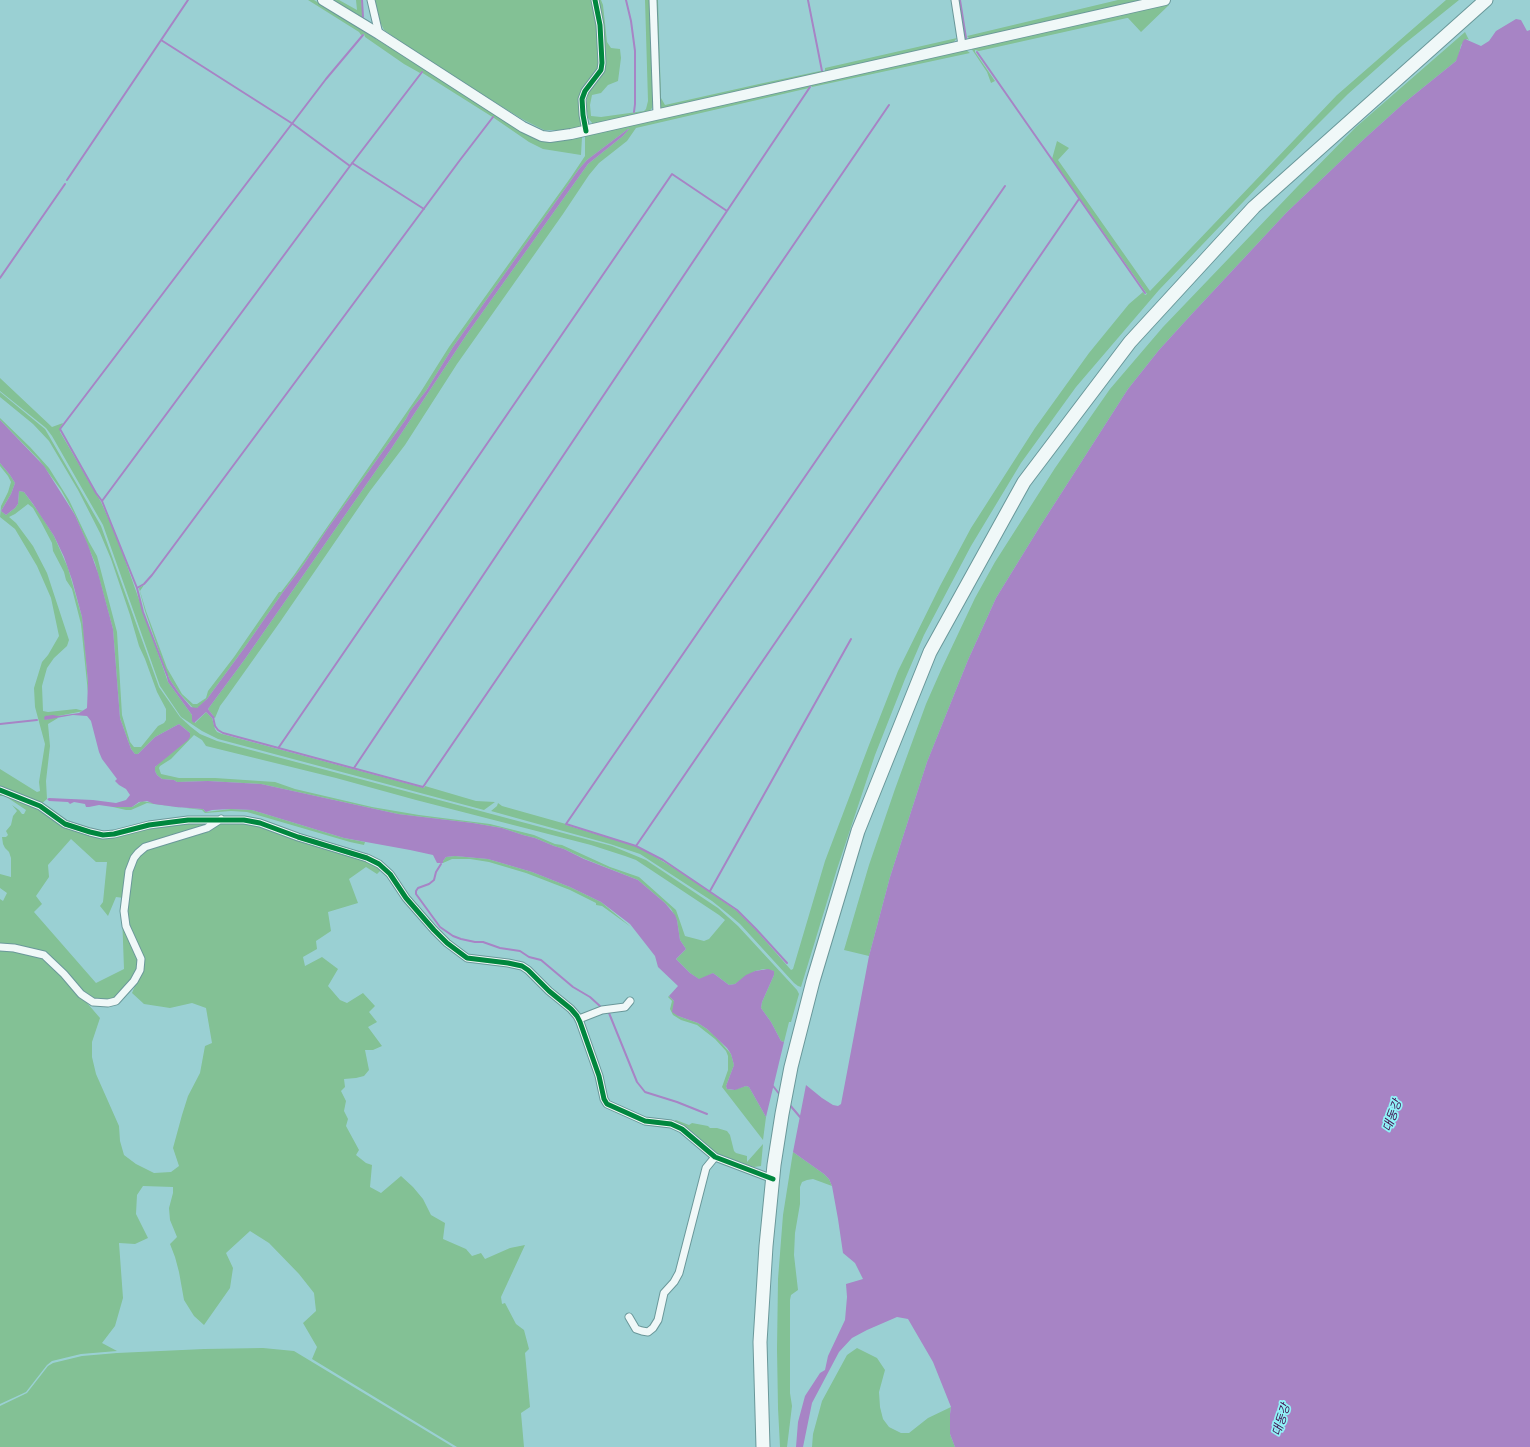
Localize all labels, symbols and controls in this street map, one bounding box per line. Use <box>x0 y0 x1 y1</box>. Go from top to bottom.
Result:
water label: 대동강 <box>1381 1098 1405 1134</box>
water label: 대동강 <box>1270 1402 1294 1438</box>

